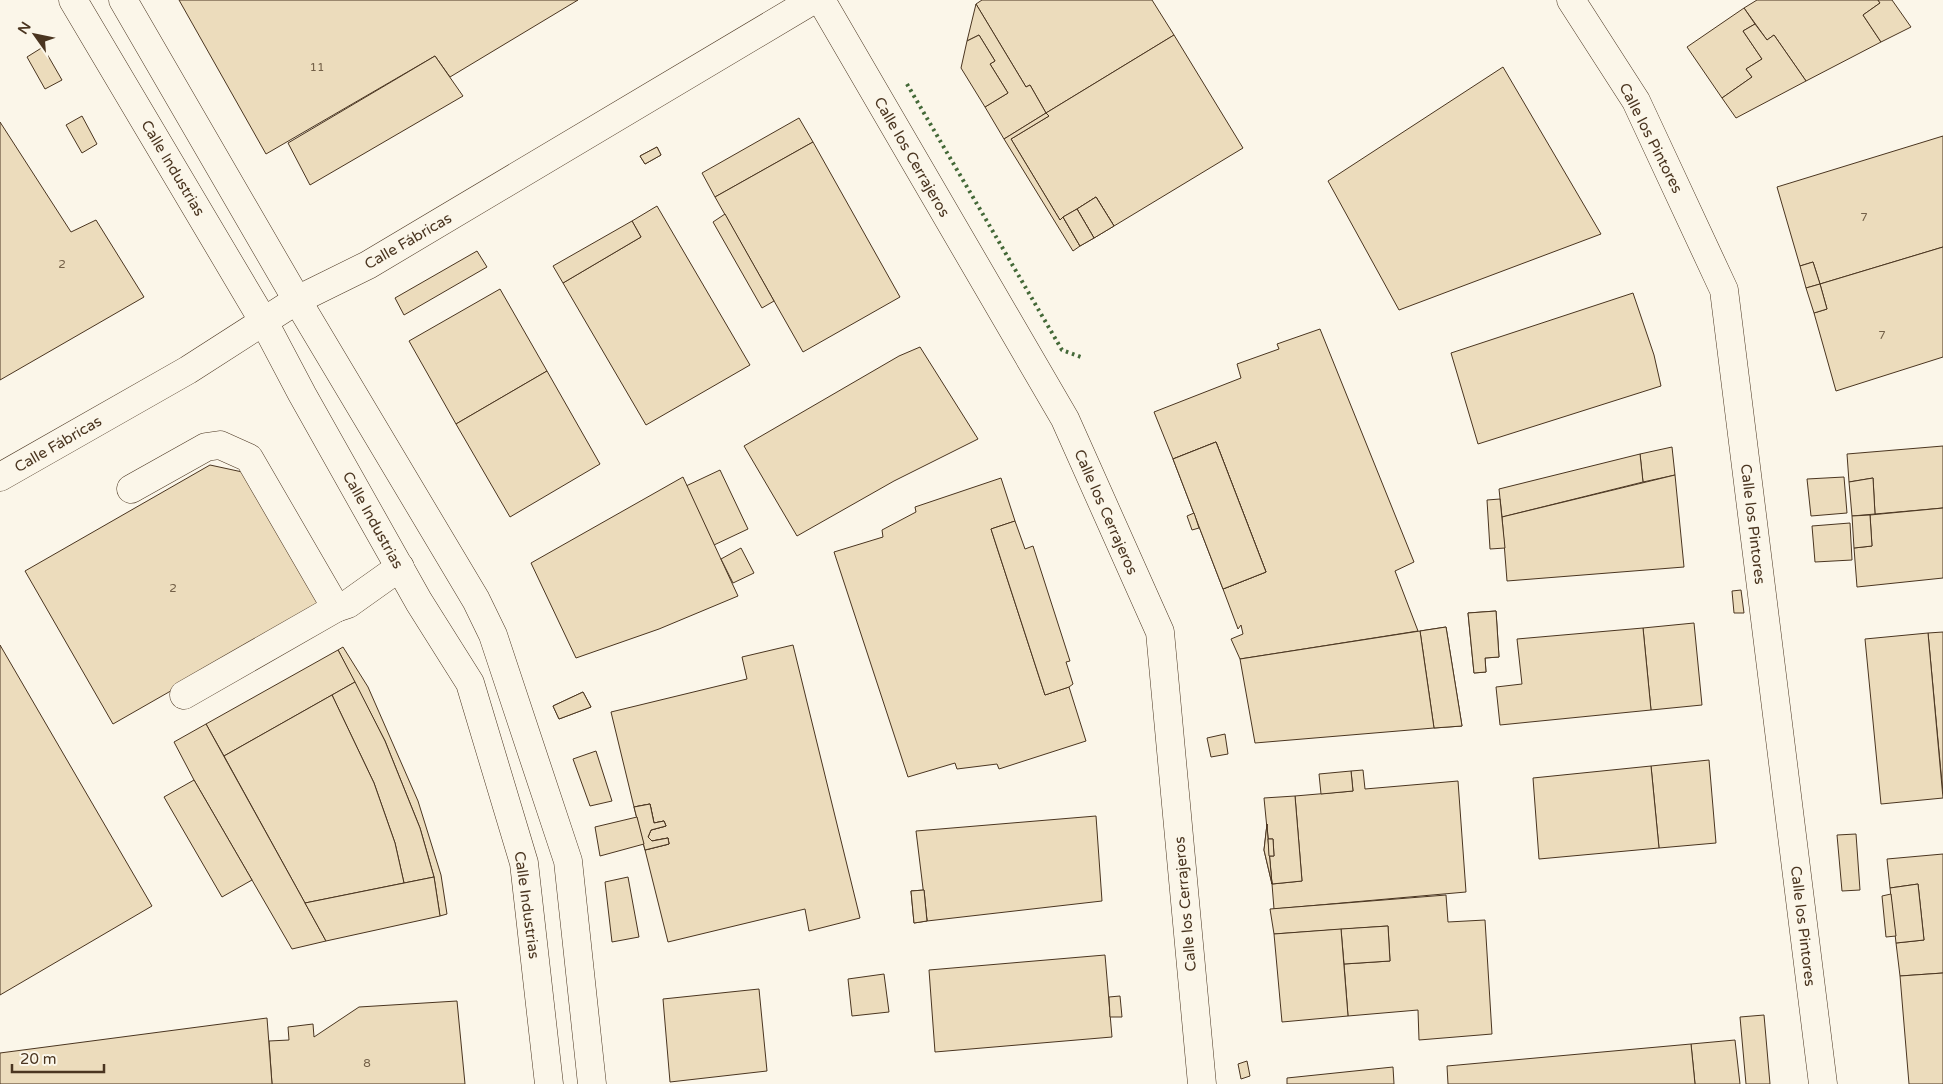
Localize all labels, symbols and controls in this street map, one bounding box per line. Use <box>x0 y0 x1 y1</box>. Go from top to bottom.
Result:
north arrow <box>10 10 60 60</box>
text: N <box>14 19 35 38</box>
house number: 11 <box>309 60 325 74</box>
street label: Calle los Pintores <box>1615 80 1687 196</box>
street label: Calle los Cerrajeros <box>870 94 954 220</box>
street label: Calle Industrias <box>137 117 209 219</box>
street label: Calle Fábricas <box>361 209 455 273</box>
house number: 7 <box>1860 210 1868 224</box>
house number: 2 <box>58 257 66 271</box>
house number: 7 <box>1878 328 1886 342</box>
street label: Calle Fábricas <box>11 412 105 476</box>
street label: Calle los Cerrajeros <box>1070 446 1142 578</box>
street label: Calle los Pintores <box>1737 463 1769 585</box>
street label: Calle Industrias <box>339 468 407 572</box>
house number: 2 <box>169 581 177 595</box>
street label: Calle los Cerrajeros <box>1170 836 1200 972</box>
street label: Calle Industrias <box>511 850 543 960</box>
street label: Calle los Pintores <box>1787 865 1819 987</box>
scale bar <box>12 1042 105 1074</box>
text: 20 m <box>20 1050 57 1068</box>
house number: 8 <box>363 1056 371 1070</box>

